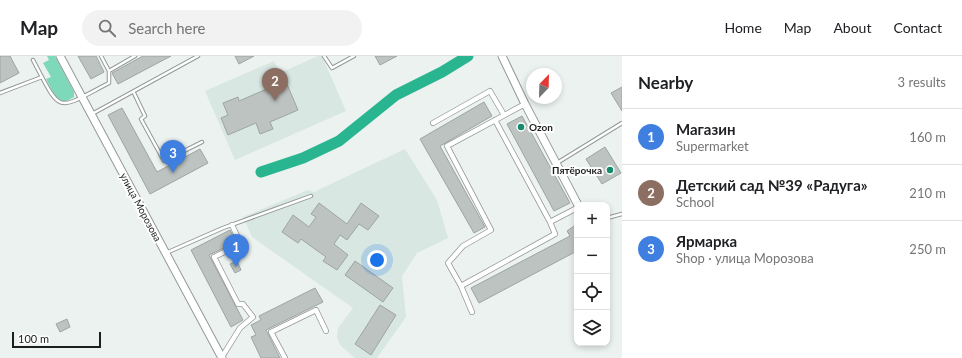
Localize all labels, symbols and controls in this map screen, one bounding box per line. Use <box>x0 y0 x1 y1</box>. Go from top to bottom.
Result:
search box <box>82 10 362 46</box>
text: Map <box>20 16 58 39</box>
icon: search <box>96 17 118 39</box>
text: Search here <box>128 19 206 37</box>
text: Home <box>724 19 762 36</box>
text: Map <box>784 19 811 36</box>
text: About <box>833 19 871 36</box>
text: Contact <box>893 19 942 36</box>
pin: 2 <box>262 68 288 101</box>
north arrow <box>526 68 562 104</box>
text: Nearby <box>638 72 693 93</box>
text: 3 results <box>898 74 946 90</box>
text: Магазин <box>676 120 736 138</box>
place label: Ozon <box>529 121 553 133</box>
marker: Ozon <box>516 122 526 132</box>
text: 1 <box>647 129 655 145</box>
text: 160 m <box>909 129 946 145</box>
text: Supermarket <box>676 138 749 154</box>
pin: 3 <box>160 140 186 173</box>
place label: Пятёрочка <box>552 164 602 176</box>
marker: Пятёрочка <box>605 165 615 175</box>
street label: улица Морозова <box>118 171 164 243</box>
text: Детский сад №39 «Радуга» <box>676 176 868 194</box>
text: 2 <box>647 185 655 201</box>
text: 210 m <box>909 185 946 201</box>
text: School <box>676 194 714 210</box>
map controls <box>574 202 610 346</box>
button: + <box>574 202 610 238</box>
text: Ярмарка <box>676 232 737 250</box>
pin: 1 <box>223 234 249 267</box>
button: − <box>574 238 610 274</box>
text: 3 <box>647 241 655 257</box>
text: 250 m <box>909 241 946 257</box>
your location <box>367 250 387 270</box>
text: Shop · улица Морозова <box>676 250 814 266</box>
button: locate <box>574 274 610 310</box>
button: layers <box>574 310 610 346</box>
scale bar <box>12 330 101 349</box>
text: 100 m <box>18 332 49 345</box>

